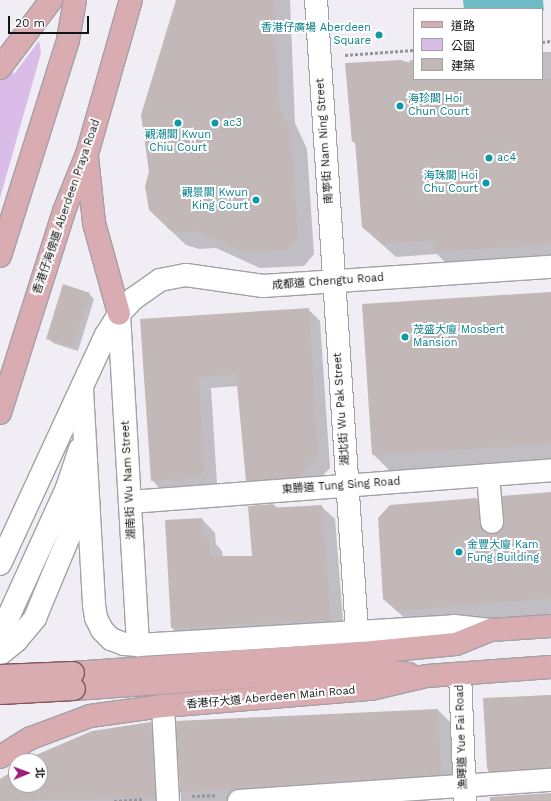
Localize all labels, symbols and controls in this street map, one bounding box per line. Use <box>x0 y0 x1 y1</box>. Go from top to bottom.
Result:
scale bar <box>10 8 91 34</box>
legend <box>413 8 543 80</box>
text: 20 m <box>15 16 45 30</box>
text: 道路 <box>451 19 475 33</box>
place label: 香港仔廣場 Aberdeen Square <box>261 22 371 48</box>
marker: 香港仔廣場 Aberdeen Square <box>374 30 384 40</box>
text: 公園 <box>451 39 475 53</box>
text: 建築 <box>451 59 475 73</box>
street label: 南寧街 Nam Ning Street <box>314 78 336 204</box>
place label: 海珍閣 Hoi Chun Court <box>408 93 469 119</box>
marker: 海珍閣 Hoi Chun Court <box>395 101 405 111</box>
place label: ac3 <box>223 116 242 130</box>
street label: 香港仔海傍道 Aberdeen Praya Road <box>31 118 103 296</box>
marker: 觀潮閣 Kwun Chiu Court <box>173 118 183 128</box>
marker: ac3 <box>210 118 220 128</box>
place label: 觀潮閣 Kwun Chiu Court <box>145 129 211 155</box>
place label: ac4 <box>497 151 516 165</box>
marker: ac4 <box>484 153 494 163</box>
place label: 海珠閣 Hoi Chu Court <box>423 170 478 196</box>
marker: 海珠閣 Hoi Chu Court <box>481 178 491 188</box>
place label: 觀景閣 Kwun King Court <box>182 187 248 213</box>
marker: 觀景閣 Kwun King Court <box>251 195 261 205</box>
street label: 成都道 Chengtu Road <box>272 272 384 292</box>
place label: 茂盛大廈 Mosbert Mansion <box>413 324 504 350</box>
marker: 茂盛大廈 Mosbert Mansion <box>400 332 410 342</box>
street label: 湖北街 Wu Pak Street <box>331 352 353 466</box>
street label: 湖南街 Wu Nam Street <box>119 420 139 540</box>
street label: 東勝道 Tung Sing Road <box>281 475 401 497</box>
place label: 金豐大廈 Kam Fung Building <box>467 539 539 565</box>
marker: 金豐大廈 Kam Fung Building <box>454 547 464 557</box>
street label: 香港仔大道 Aberdeen Main Road <box>186 684 356 712</box>
street label: 漁暉道 Yue Fai Road <box>454 684 470 790</box>
north arrow <box>8 753 48 793</box>
text: 北 <box>33 767 46 778</box>

